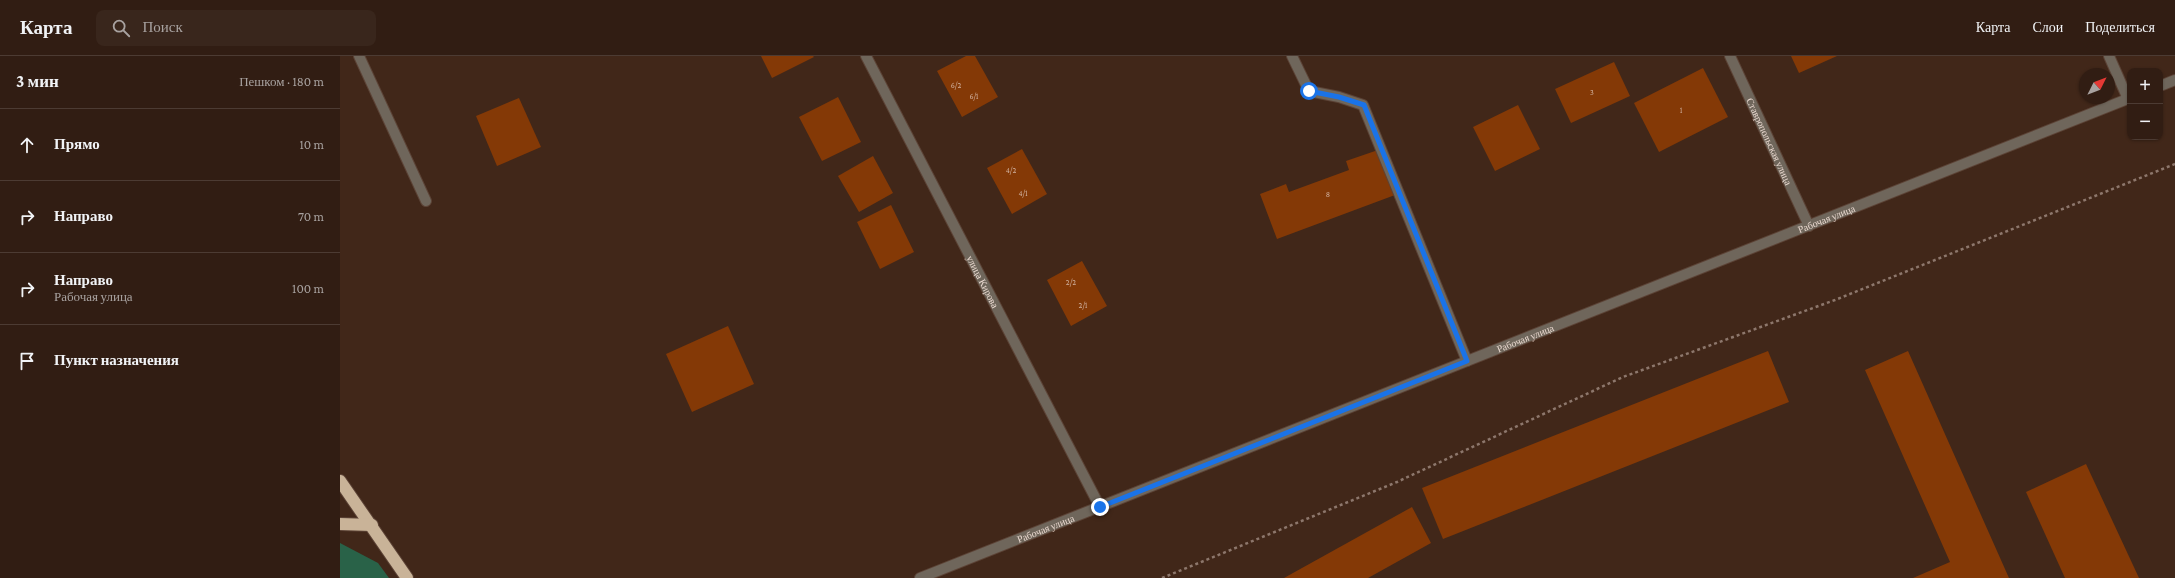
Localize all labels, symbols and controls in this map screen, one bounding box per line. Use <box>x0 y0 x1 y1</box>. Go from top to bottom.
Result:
search box <box>96 10 376 46</box>
text: Карта <box>20 17 72 38</box>
icon: search <box>110 17 132 39</box>
text: Поиск <box>142 19 183 35</box>
text: Карта <box>1976 19 2010 35</box>
text: Слои <box>2032 19 2063 35</box>
text: Поделиться <box>2085 19 2155 35</box>
north arrow <box>2079 68 2115 104</box>
map controls <box>2127 68 2163 140</box>
button: + <box>2127 68 2163 104</box>
text: 3 мин <box>16 72 59 91</box>
text: Пешком · 180 m <box>239 74 324 89</box>
house number: 6/2 <box>951 81 961 90</box>
route start <box>1300 82 1318 100</box>
house number: 3 <box>1590 88 1594 97</box>
house number: 6/1 <box>969 92 979 101</box>
street label: Ставропольская улица <box>1745 96 1795 187</box>
button: − <box>2127 104 2163 140</box>
house number: 1 <box>1680 106 1683 115</box>
icon: ahead <box>16 134 38 156</box>
text: Прямо <box>54 136 100 152</box>
text: 10 m <box>299 137 324 152</box>
house number: 4/2 <box>1006 166 1016 175</box>
house number: 4/1 <box>1018 189 1028 198</box>
house number: 8 <box>1326 190 1330 199</box>
street label: Рабочая улица <box>1796 202 1857 235</box>
icon: right <box>16 206 38 228</box>
text: Направо <box>54 208 113 224</box>
text: 70 m <box>298 209 324 224</box>
street label: улица Кирова <box>965 253 1001 310</box>
text: Направо <box>54 272 113 288</box>
icon: right <box>16 278 38 300</box>
house number: 2/2 <box>1066 278 1076 287</box>
text: 100 m <box>292 281 324 296</box>
text: Рабочая улица <box>54 289 133 304</box>
house number: 2/1 <box>1079 301 1088 310</box>
street label: Рабочая улица <box>1495 321 1556 354</box>
icon: arrive <box>16 350 38 372</box>
text: Пункт назначения <box>54 352 179 368</box>
route end <box>1091 498 1109 516</box>
street label: Рабочая улица <box>1015 512 1076 544</box>

